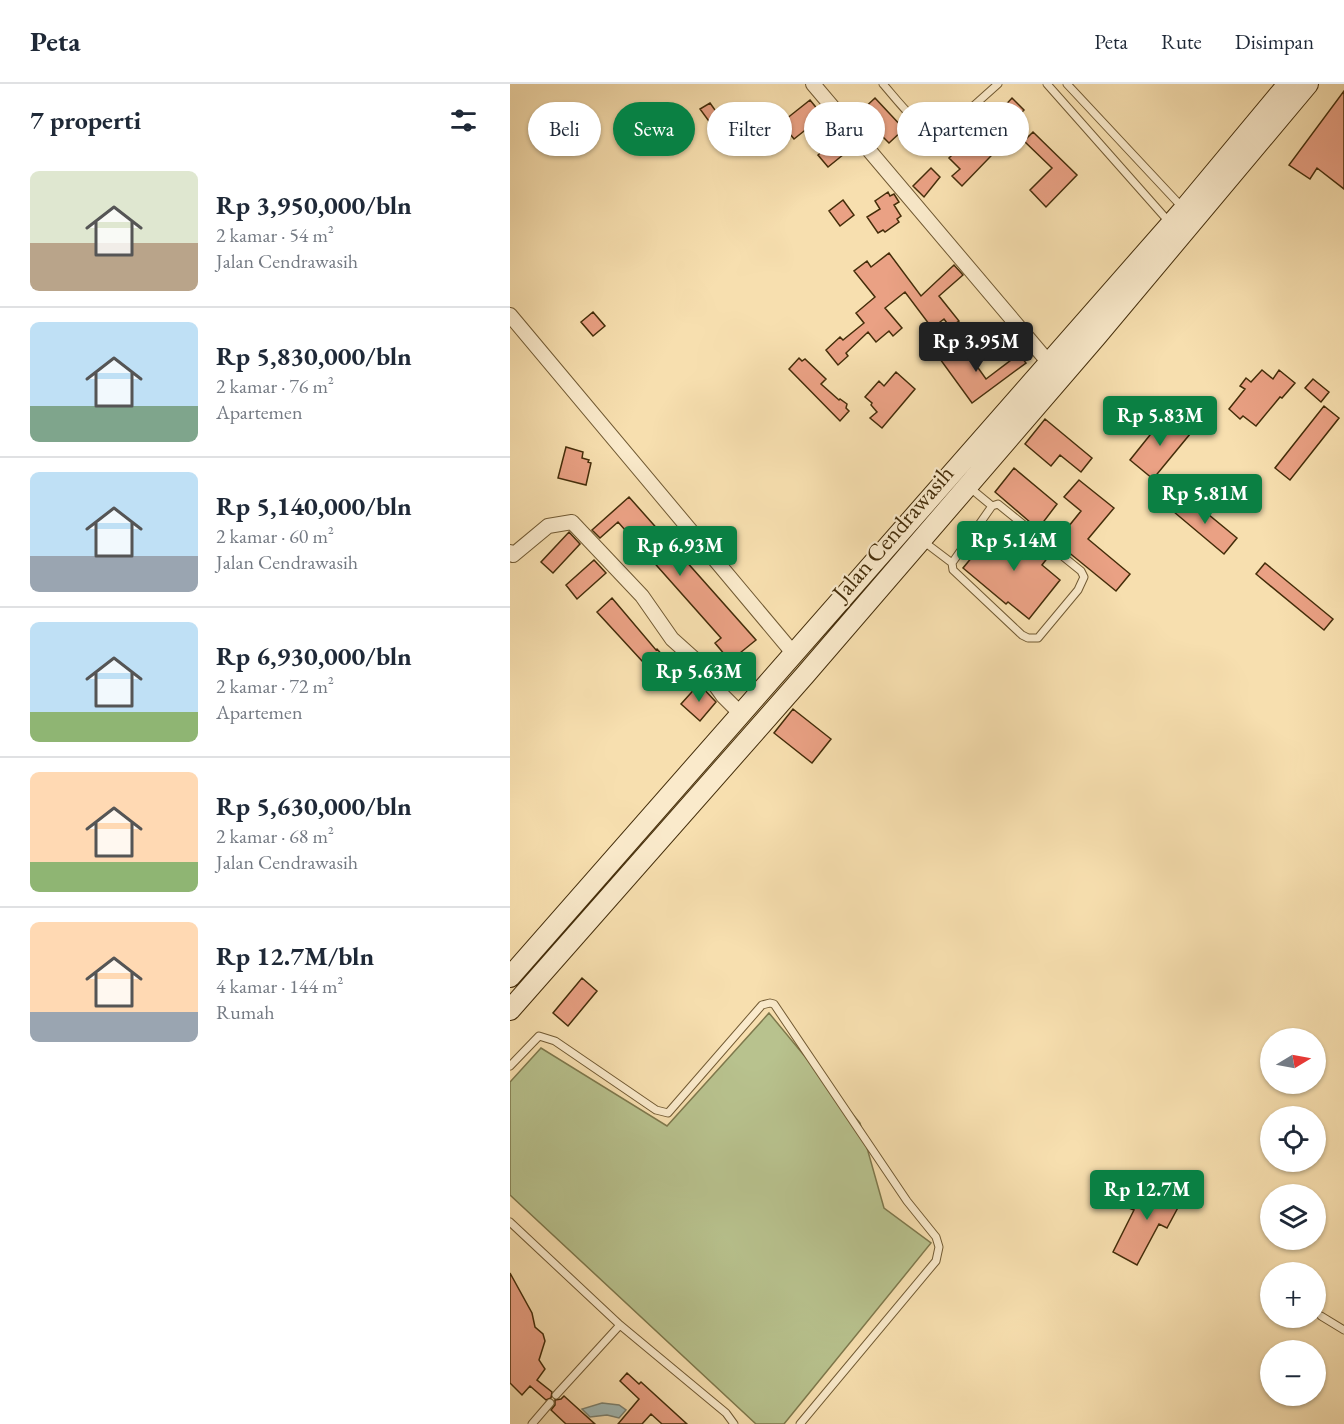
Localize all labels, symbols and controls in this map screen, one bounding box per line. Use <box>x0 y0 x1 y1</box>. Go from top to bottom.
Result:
text: Peta <box>30 23 81 59</box>
text: Peta <box>1094 28 1128 55</box>
text: Rute <box>1161 28 1202 55</box>
text: Disimpan <box>1235 28 1314 55</box>
chip: Beli <box>528 102 601 156</box>
chip: Sewa <box>613 102 695 156</box>
chip: Filter <box>707 102 792 156</box>
chip: Baru <box>804 102 885 156</box>
chip: Apartemen <box>897 102 1029 156</box>
text: 7 properti <box>30 103 141 137</box>
icon: filters <box>447 104 480 137</box>
text: Rp 3,950,000/bln <box>216 188 412 222</box>
icon: home <box>78 195 150 267</box>
text: 2 kamar · 54 m² <box>216 222 334 248</box>
text: Jalan Cendrawasih <box>216 248 358 274</box>
pin: Rp 3.95M <box>914 322 1038 373</box>
text: Rp 3.95M <box>933 328 1019 354</box>
text: Rp 5,830,000/bln <box>216 339 412 373</box>
icon: home <box>78 346 150 418</box>
text: 2 kamar · 76 m² <box>216 373 334 399</box>
pin: Rp 5.83M <box>1098 396 1222 447</box>
text: Apartemen <box>216 399 302 425</box>
text: Rp 5.83M <box>1117 402 1203 428</box>
street label: Jalan Cendrawasih <box>824 458 960 609</box>
pin: Rp 5.81M <box>1143 474 1267 525</box>
text: Rp 5.81M <box>1162 480 1248 506</box>
text: Rp 5,140,000/bln <box>216 489 412 523</box>
icon: home <box>78 496 150 568</box>
pin: Rp 5.14M <box>952 521 1076 572</box>
text: 2 kamar · 60 m² <box>216 523 334 549</box>
pin: Rp 6.93M <box>618 526 742 577</box>
text: Rp 5.14M <box>971 527 1057 553</box>
text: Rp 6.93M <box>637 532 723 558</box>
text: Jalan Cendrawasih <box>216 549 358 575</box>
text: Rp 6,930,000/bln <box>216 639 412 673</box>
icon: home <box>78 646 150 718</box>
pin: Rp 5.63M <box>637 652 761 703</box>
text: Rp 5.63M <box>656 658 742 684</box>
text: 2 kamar · 72 m² <box>216 673 334 699</box>
text: Apartemen <box>216 699 302 725</box>
text: Rp 5,630,000/bln <box>216 789 412 823</box>
icon: home <box>78 796 150 868</box>
text: 2 kamar · 68 m² <box>216 823 334 849</box>
text: Jalan Cendrawasih <box>216 849 358 875</box>
text: Rp 12.7M/bln <box>216 939 374 973</box>
icon: home <box>78 946 150 1018</box>
text: 4 kamar · 144 m² <box>216 973 344 999</box>
text: Rumah <box>216 999 275 1025</box>
north arrow <box>1260 1028 1326 1094</box>
map controls <box>1260 1028 1326 1406</box>
button: locate <box>1260 1106 1326 1172</box>
pin: Rp 12.7M <box>1085 1170 1209 1221</box>
text: Rp 12.7M <box>1104 1176 1190 1202</box>
button: layers <box>1260 1184 1326 1250</box>
button: + <box>1260 1262 1326 1328</box>
button: − <box>1260 1340 1326 1406</box>

